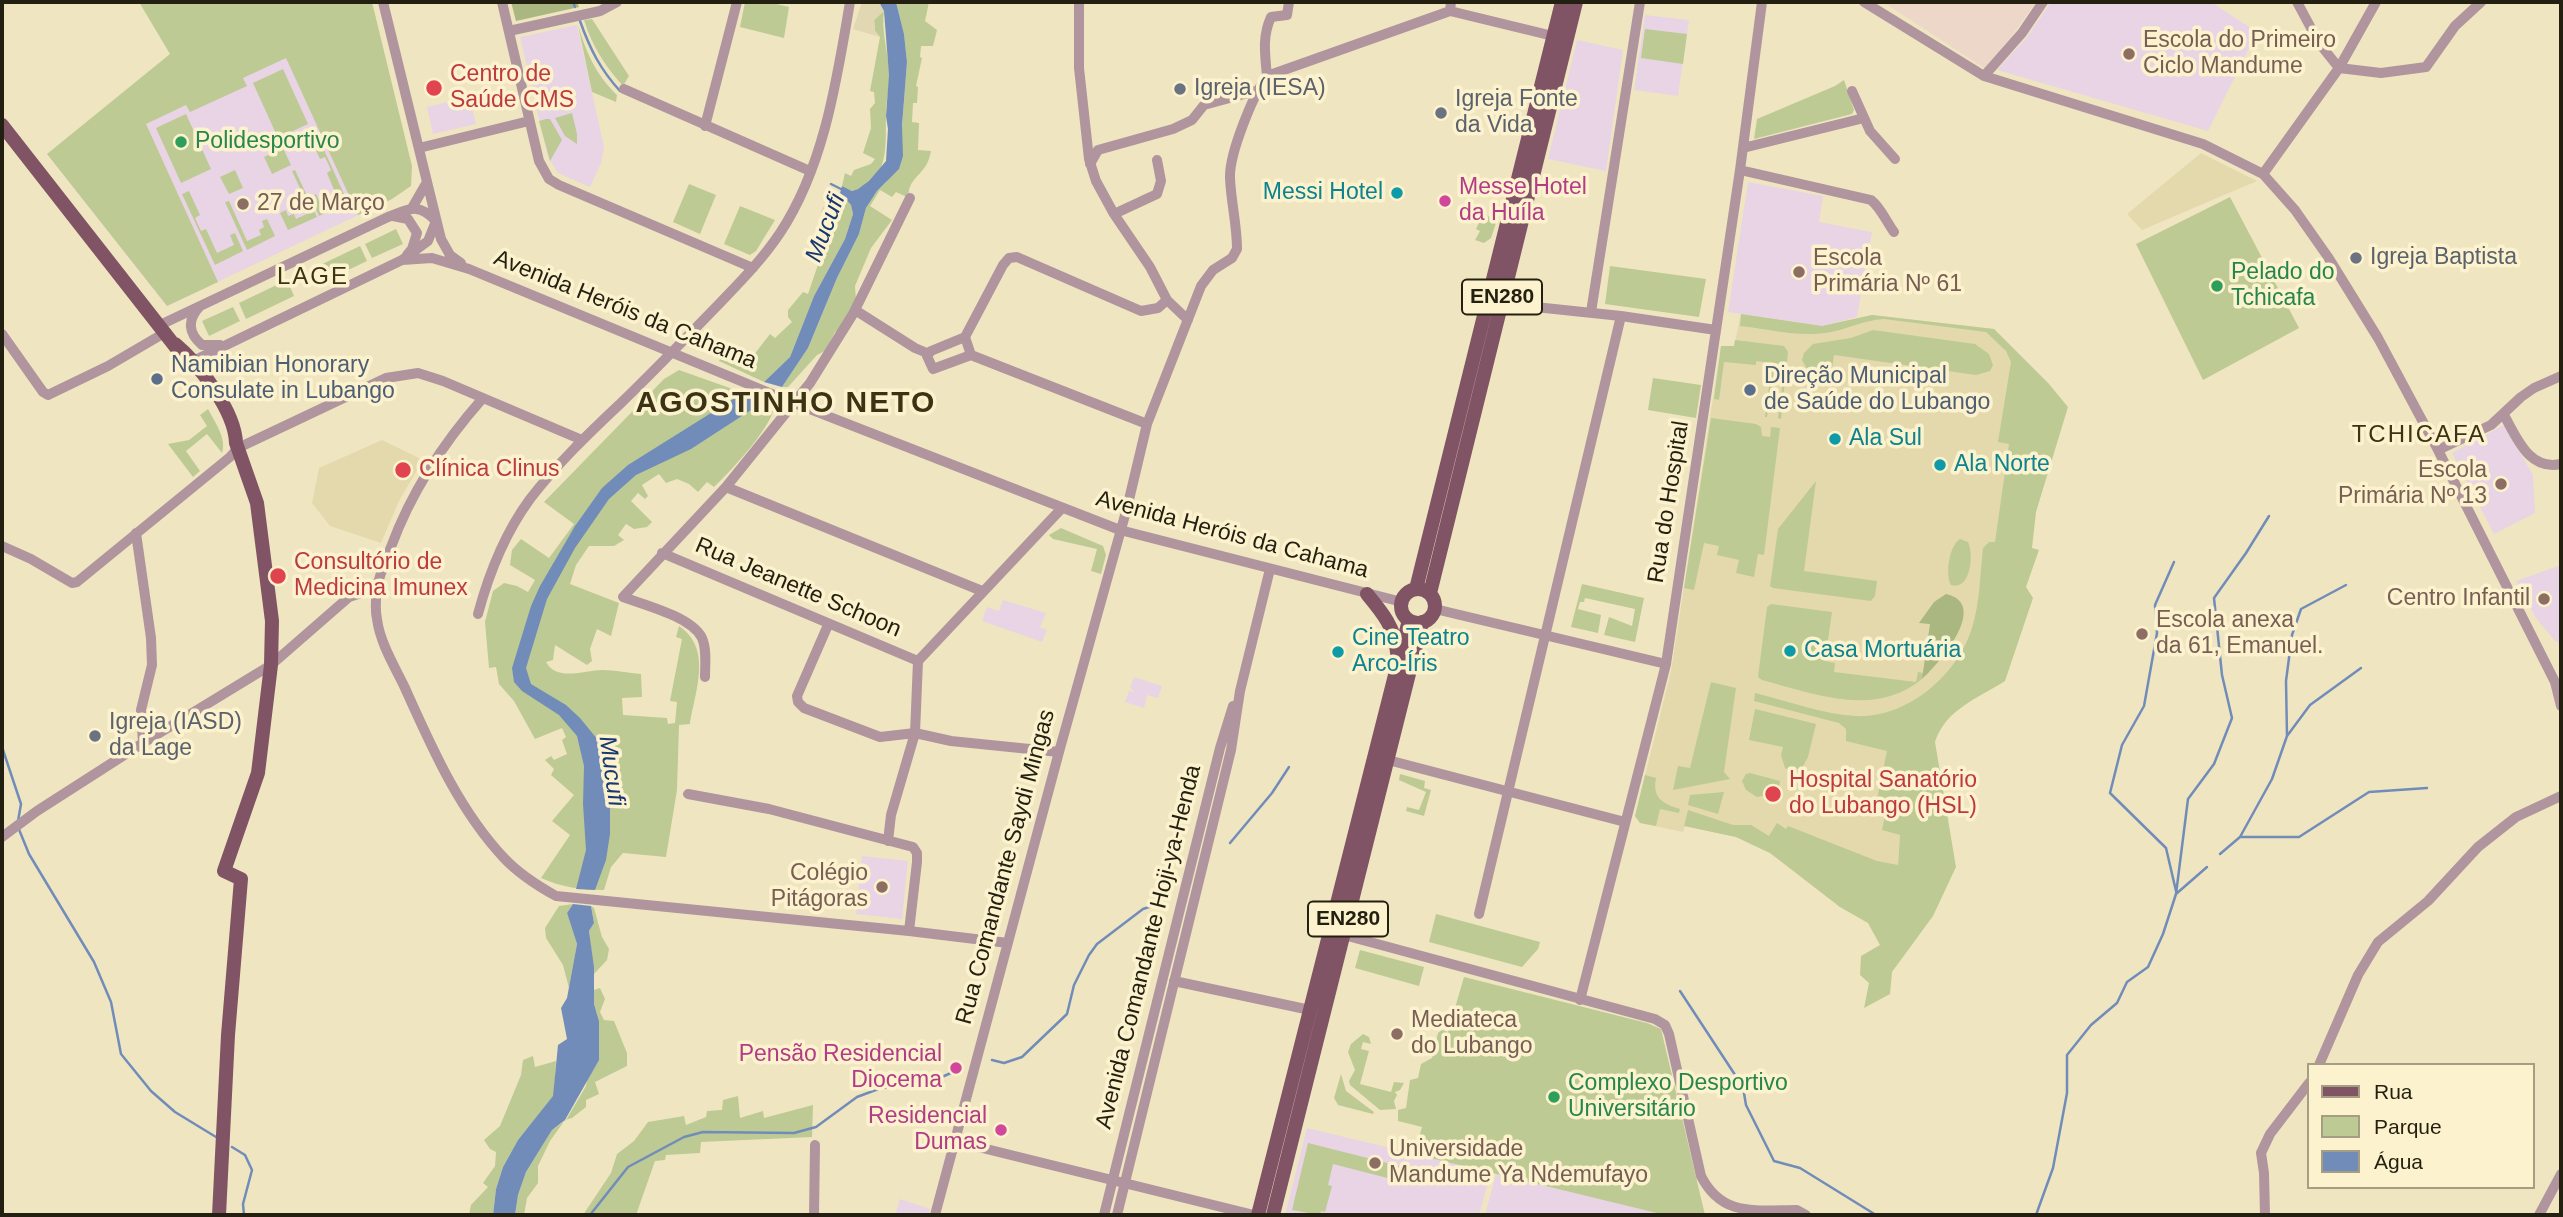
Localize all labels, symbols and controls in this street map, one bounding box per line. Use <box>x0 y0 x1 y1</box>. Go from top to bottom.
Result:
place label: Escola do Primeiro Ciclo Mandume <box>2143 27 2336 81</box>
marker: Escola do Primeiro Ciclo Mandume <box>2121 46 2137 62</box>
place label: Centro de Saúde CMS <box>450 61 574 115</box>
place label: Igreja (IESA) <box>1194 75 1326 103</box>
marker: Centro de Saúde CMS <box>424 78 444 98</box>
marker: Igreja (IESA) <box>1172 81 1188 97</box>
place label: Igreja Fonte da Vida <box>1455 86 1578 140</box>
marker: Igreja Fonte da Vida <box>1433 105 1449 121</box>
place label: Polidesportivo <box>195 128 339 156</box>
marker: Polidesportivo <box>173 134 189 150</box>
place label: Messe Hotel da Huíla <box>1459 174 1587 228</box>
place label: Messi Hotel <box>1263 179 1383 207</box>
marker: Messi Hotel <box>1389 185 1405 201</box>
place label: 27 de Março <box>257 190 385 218</box>
water label: Mucufi <box>800 190 852 266</box>
marker: Messe Hotel da Huíla <box>1437 193 1453 209</box>
marker: 27 de Março <box>235 196 251 212</box>
place label: Igreja Baptista <box>2370 244 2517 272</box>
street label: Avenida Heróis da Cahama <box>490 245 760 375</box>
place label: Escola Primária Nº 61 <box>1813 245 1962 299</box>
marker: Igreja Baptista <box>2348 250 2364 266</box>
place label: Pelado do Tchicafa <box>2231 259 2335 313</box>
district label: LAGE <box>277 263 349 291</box>
marker: Escola Primária Nº 61 <box>1791 264 1807 280</box>
marker: Pelado do Tchicafa <box>2209 278 2225 294</box>
road number: EN280 <box>1462 280 1542 314</box>
place label: Namibian Honorary Consulate in Lubango <box>171 352 395 406</box>
place label: Direção Municipal de Saúde do Lubango <box>1764 363 1990 417</box>
marker: Namibian Honorary Consulate in Lubango <box>149 371 165 387</box>
marker: Direção Municipal de Saúde do Lubango <box>1742 382 1758 398</box>
district label: AGOSTINHO NETO <box>637 386 935 422</box>
street label: Rua do Hospital <box>1643 419 1695 585</box>
district label: TCHICAFA <box>2353 421 2485 449</box>
place label: Ala Sul <box>1849 425 1922 453</box>
marker: Ala Sul <box>1827 431 1843 447</box>
place label: Ala Norte <box>1954 451 2050 479</box>
place label: Clínica Clinus <box>419 456 560 484</box>
marker: Ala Norte <box>1932 457 1948 473</box>
place label: Escola Primária Nº 13 <box>2338 457 2487 511</box>
marker: Clínica Clinus <box>393 460 413 480</box>
marker: Escola Primária Nº 13 <box>2493 476 2509 492</box>
street label: Avenida Heróis da Cahama <box>1093 485 1371 585</box>
street label: Rua Jeanette Schoon <box>691 532 905 644</box>
place label: Consultório de Medicina Imunex <box>294 549 468 603</box>
marker: Consultório de Medicina Imunex <box>268 566 288 586</box>
place label: Centro Infantil <box>2387 585 2530 613</box>
marker: Centro Infantil <box>2536 591 2552 607</box>
place label: Escola anexa da 61, Emanuel. <box>2156 607 2324 661</box>
place label: Cine Teatro Arco-Íris <box>1352 625 1470 679</box>
marker: Escola anexa da 61, Emanuel. <box>2134 626 2150 642</box>
place label: Casa Mortuária <box>1804 637 1961 665</box>
marker: Casa Mortuária <box>1782 643 1798 659</box>
marker: Cine Teatro Arco-Íris <box>1330 644 1346 660</box>
street label: Rua Comandante Saydi Mingas <box>951 707 1061 1027</box>
place label: Igreja (IASD) da Lage <box>109 709 242 763</box>
marker: Igreja (IASD) da Lage <box>87 728 103 744</box>
water label: Mucufi <box>592 734 630 808</box>
street label: Avenida Comandante Hoji-ya-Henda <box>1090 762 1208 1132</box>
place label: Hospital Sanatório do Lubango (HSL) <box>1789 767 1977 821</box>
marker: Hospital Sanatório do Lubango (HSL) <box>1763 784 1783 804</box>
place label: Colégio Pitágoras <box>771 860 868 914</box>
marker: Colégio Pitágoras <box>874 879 890 895</box>
road number: EN280 <box>1308 902 1388 936</box>
place label: Mediateca do Lubango <box>1411 1007 1533 1061</box>
marker: Mediateca do Lubango <box>1389 1026 1405 1042</box>
place label: Pensão Residencial Diocema <box>739 1041 942 1095</box>
marker: Pensão Residencial Diocema <box>948 1060 964 1076</box>
legend <box>2308 1063 2535 1189</box>
place label: Complexo Desportivo Universitário <box>1568 1070 1788 1124</box>
text: Rua <box>2374 1080 2413 1103</box>
marker: Complexo Desportivo Universitário <box>1546 1089 1562 1105</box>
place label: Residencial Dumas <box>868 1103 987 1157</box>
text: Parque <box>2374 1115 2442 1138</box>
marker: Residencial Dumas <box>993 1122 1009 1138</box>
place label: Universidade Mandume Ya Ndemufayo <box>1389 1136 1648 1190</box>
text: Água <box>2374 1150 2423 1173</box>
marker: Universidade Mandume Ya Ndemufayo <box>1367 1155 1383 1171</box>

